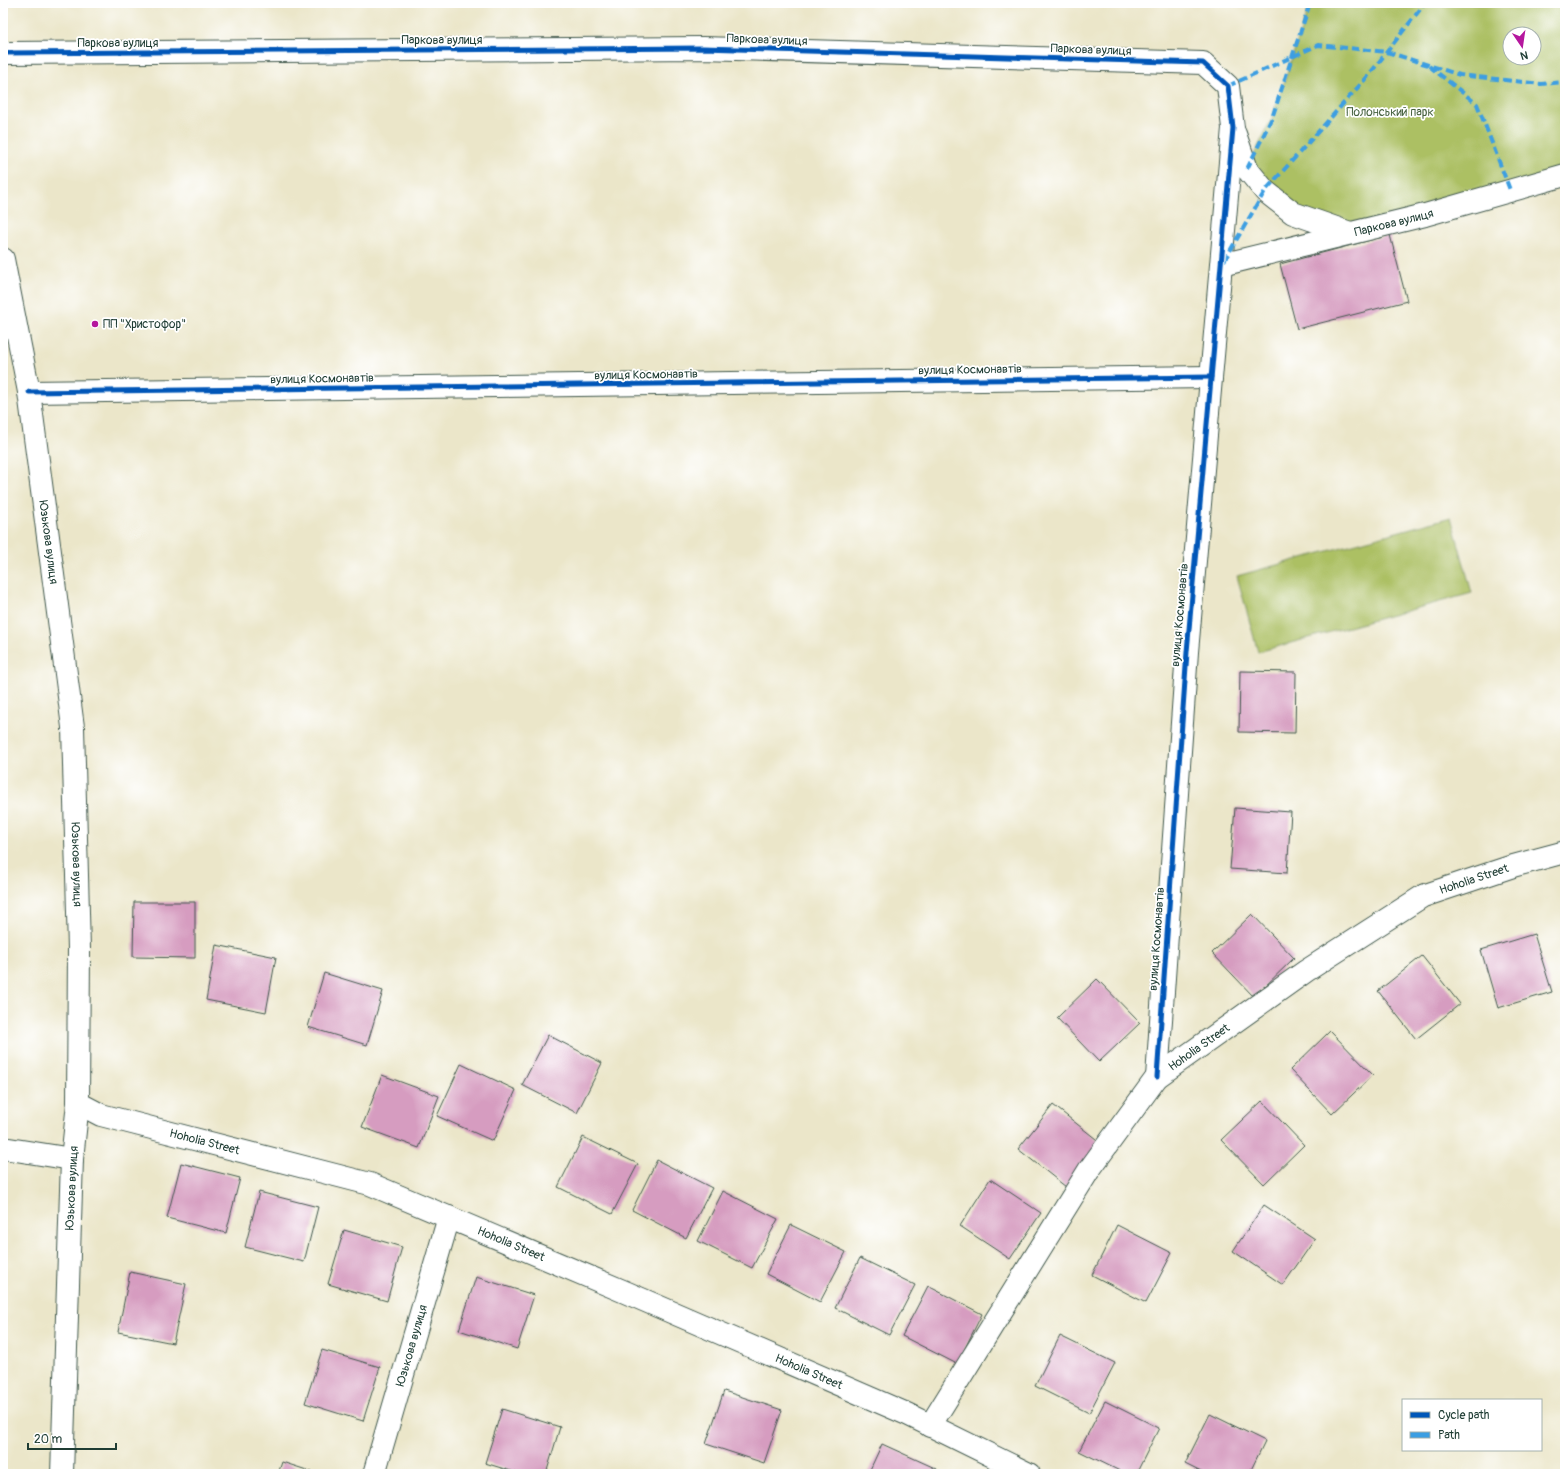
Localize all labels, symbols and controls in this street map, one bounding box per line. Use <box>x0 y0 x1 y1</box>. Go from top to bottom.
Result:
north arrow <box>1502 26 1542 66</box>
street label: Паркова вулиця <box>726 31 808 49</box>
street label: Паркова вулиця <box>401 33 483 48</box>
street label: Паркова вулиця <box>77 36 159 51</box>
street label: Паркова вулиця <box>1050 41 1132 59</box>
text: N <box>1519 48 1529 63</box>
park label: Полонський парк <box>1346 105 1434 120</box>
street label: Паркова вулиця <box>1353 205 1436 240</box>
place label: ПП "Христофор" <box>103 317 186 332</box>
marker: ПП "Христофор" <box>90 319 100 329</box>
street label: вулиця Космонавтів <box>918 362 1022 378</box>
street label: вулиця Космонавтів <box>594 367 698 383</box>
street label: вулиця Космонавтів <box>270 371 374 387</box>
street label: Юзькова вулиця <box>36 499 62 585</box>
street label: вулиця Космонавтів <box>1168 563 1192 667</box>
street label: Юзькова вулиця <box>68 822 85 907</box>
street label: Hoholia Street <box>1437 861 1510 898</box>
street label: вулиця Космонавтів <box>1146 887 1168 991</box>
street label: Hoholia Street <box>1165 1020 1233 1074</box>
street label: Hoholia Street <box>168 1125 242 1158</box>
street label: Юзькова вулиця <box>62 1145 82 1230</box>
street label: Hoholia Street <box>475 1223 547 1265</box>
street label: Юзькова вулиця <box>393 1302 431 1388</box>
street label: Hoholia Street <box>773 1350 845 1393</box>
legend <box>1402 1399 1542 1451</box>
text: Cycle path <box>1438 1408 1490 1423</box>
scale bar <box>28 1425 116 1451</box>
text: Path <box>1438 1428 1460 1443</box>
text: 20 m <box>34 1432 63 1447</box>

